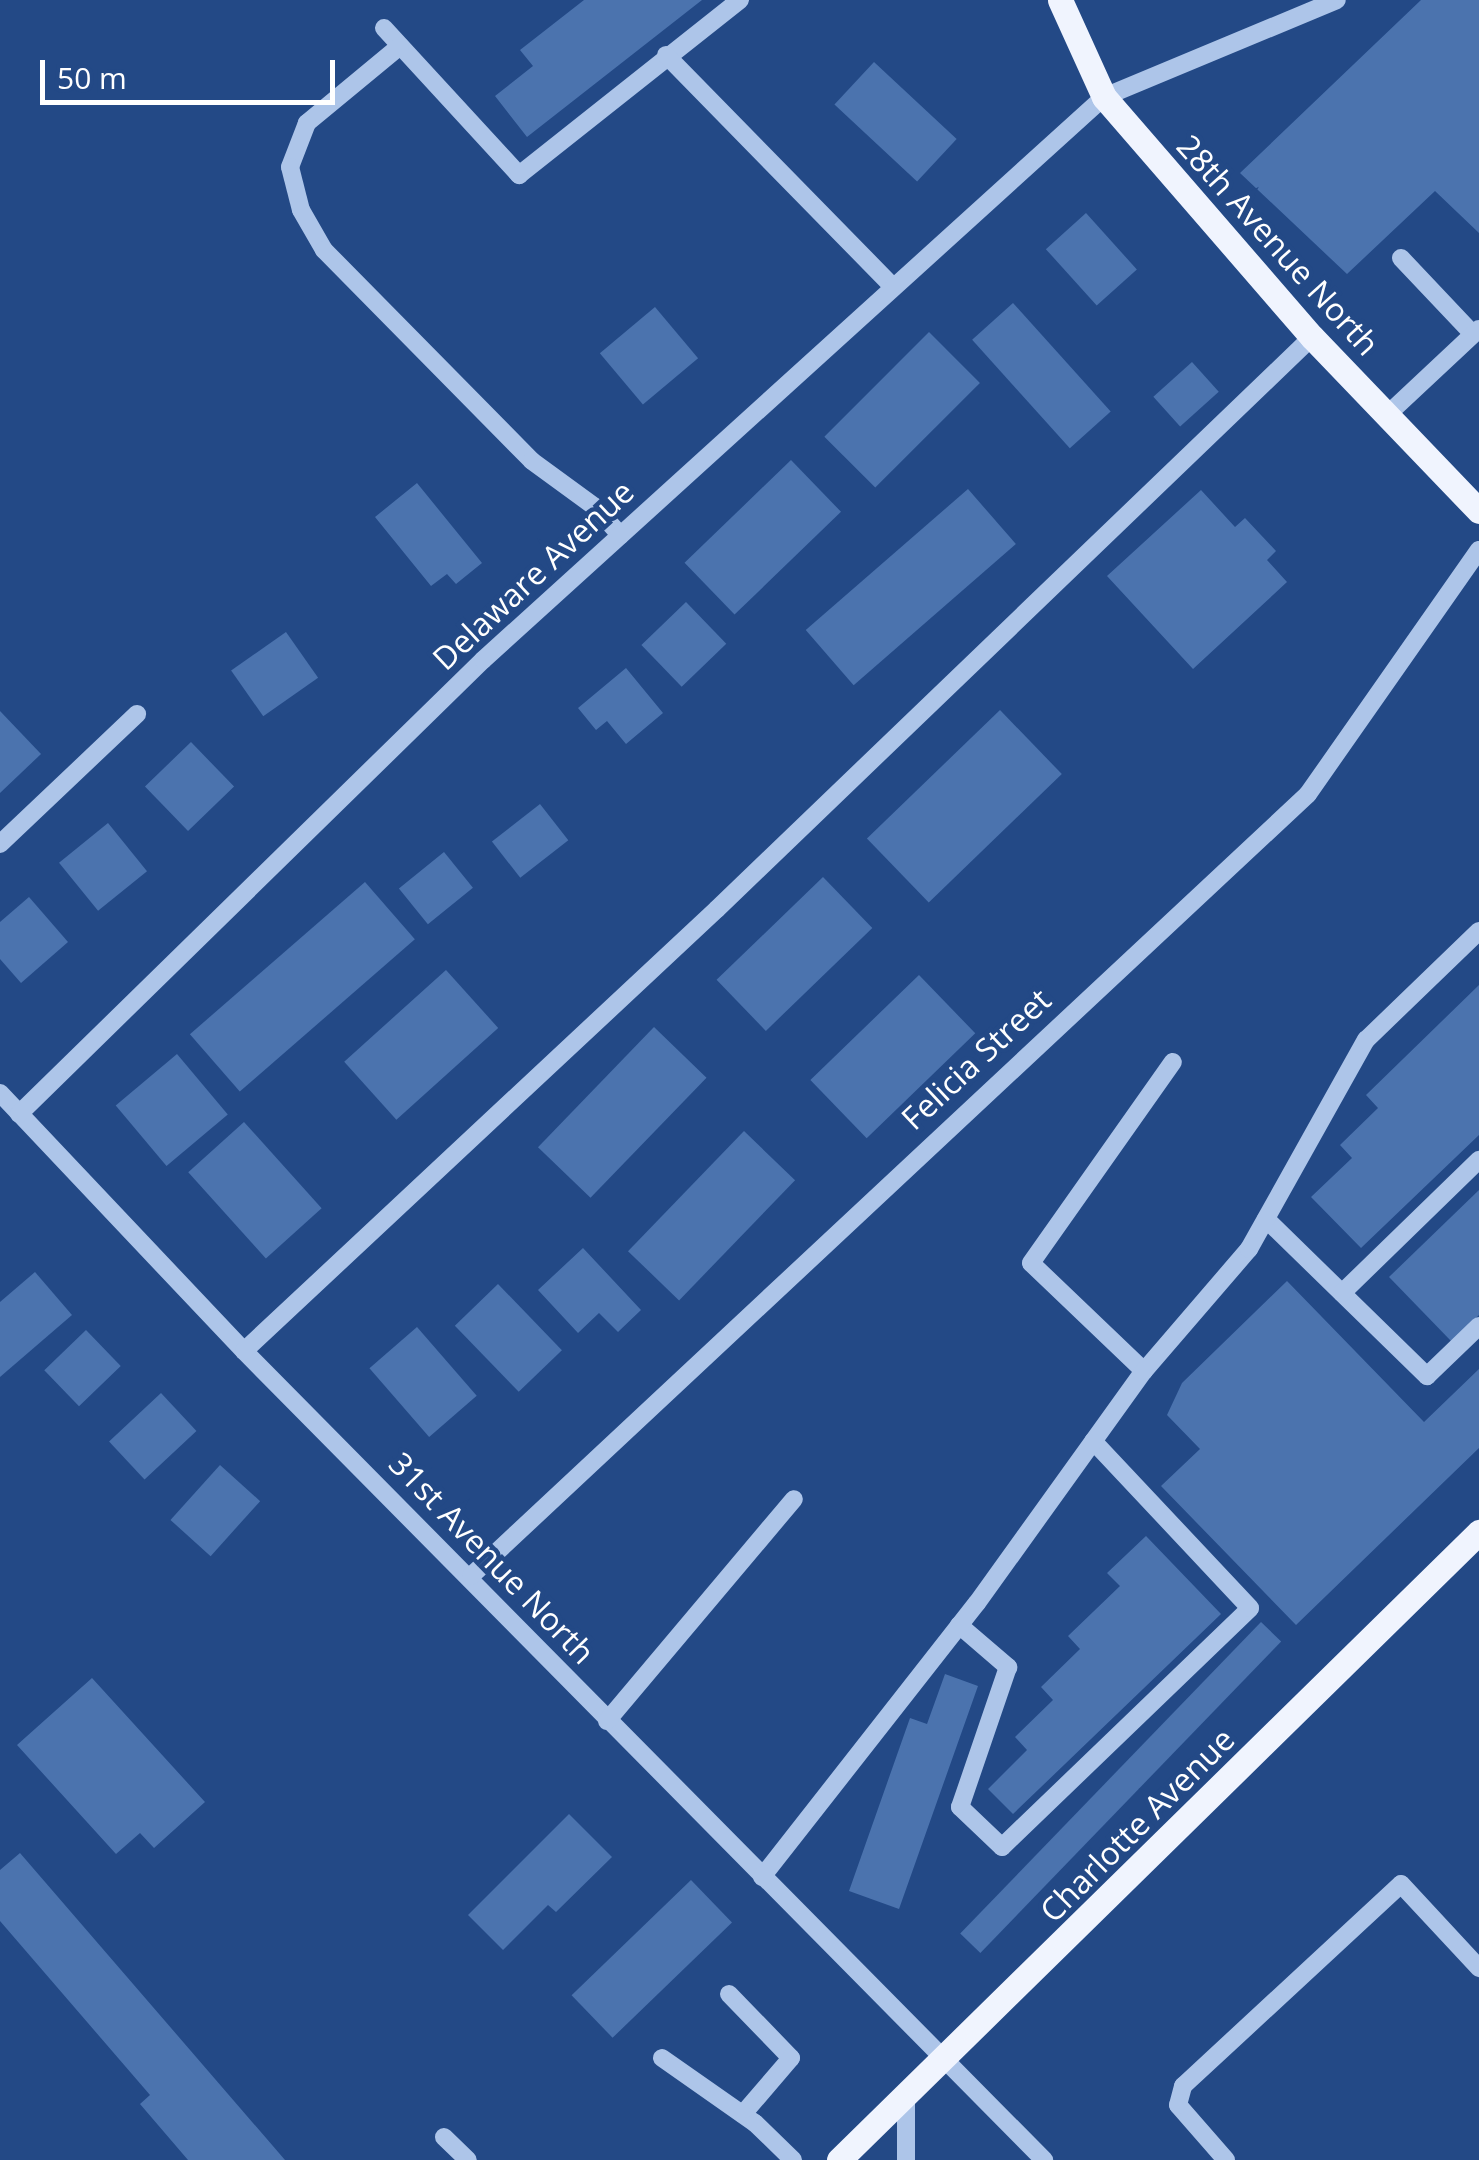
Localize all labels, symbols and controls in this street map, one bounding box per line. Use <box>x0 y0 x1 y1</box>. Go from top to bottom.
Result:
scale bar <box>45 40 340 102</box>
text: 50 m <box>57 57 127 98</box>
street label: 28th Avenue North <box>1169 127 1387 363</box>
street label: Delaware Avenue <box>425 472 641 678</box>
street label: Felicia Street <box>894 980 1058 1138</box>
street label: 31st Avenue North <box>381 1444 603 1672</box>
street label: Charlotte Avenue <box>1032 1720 1242 1930</box>

